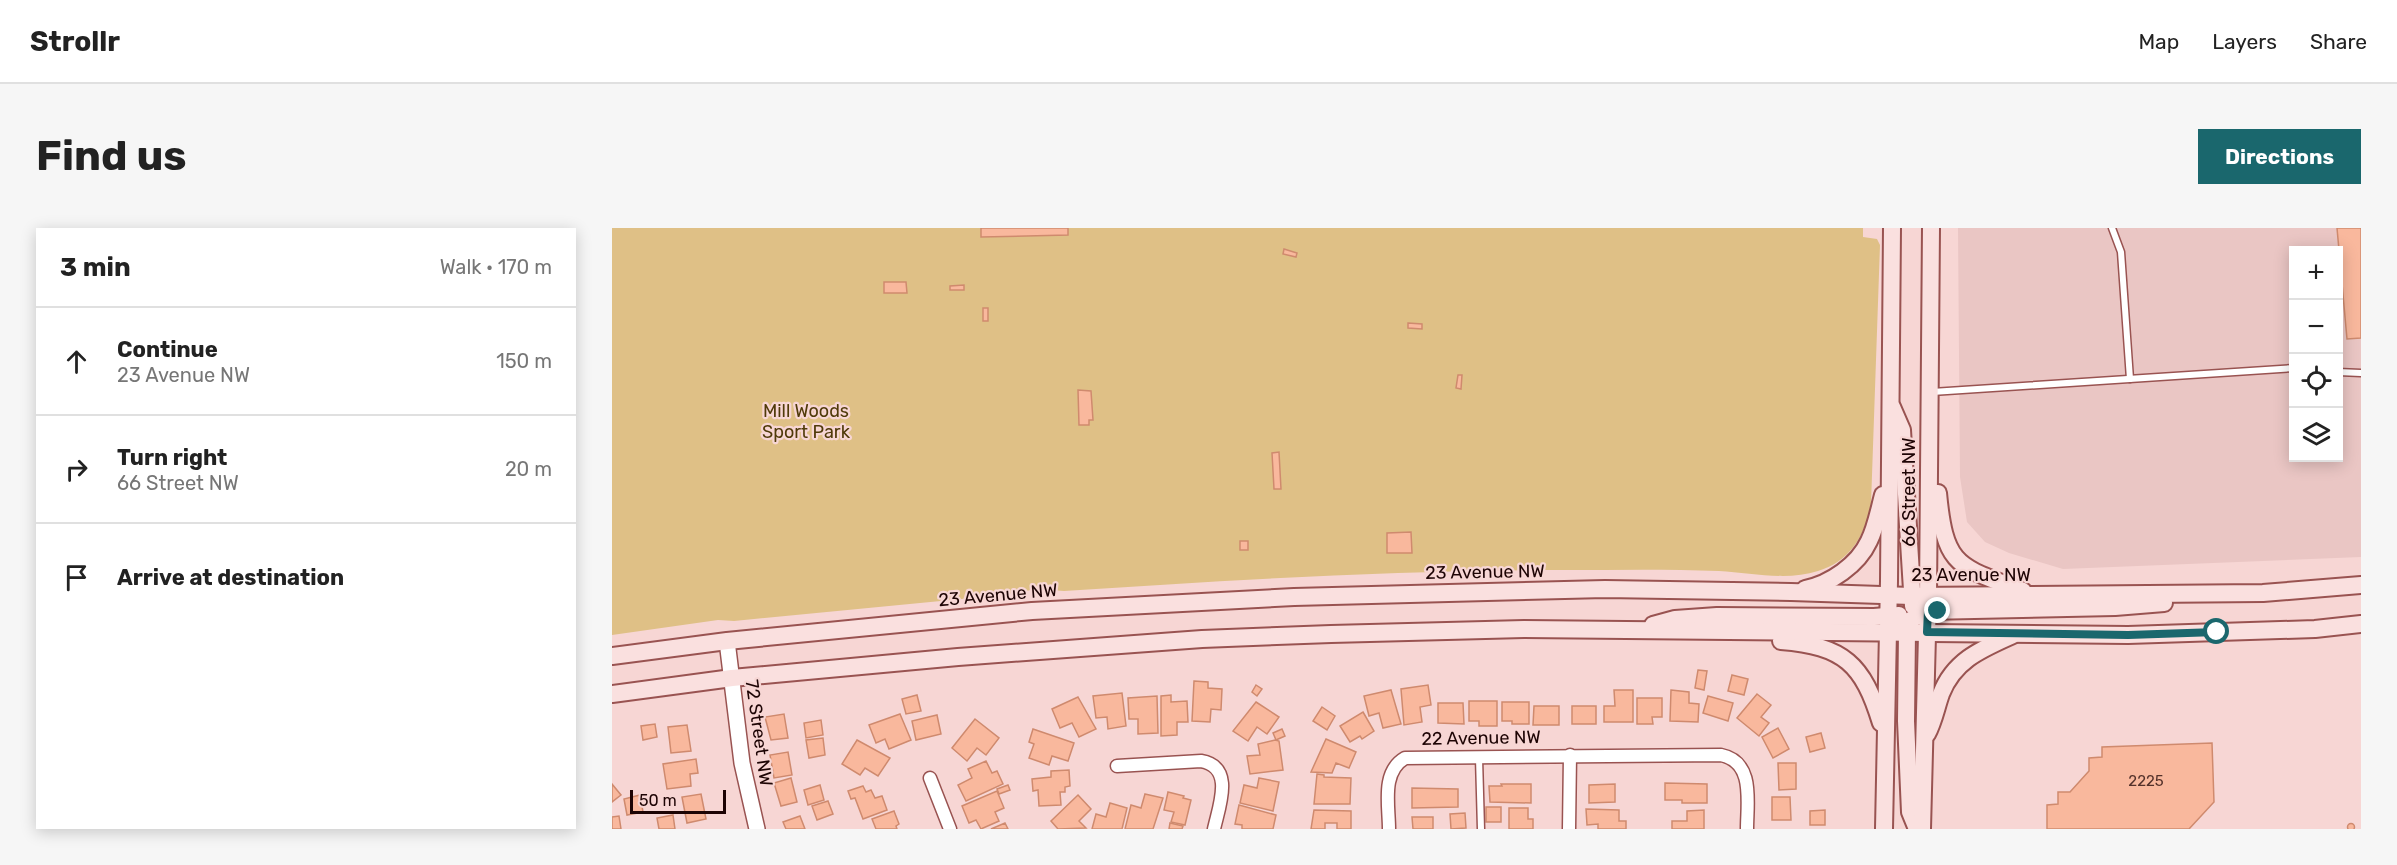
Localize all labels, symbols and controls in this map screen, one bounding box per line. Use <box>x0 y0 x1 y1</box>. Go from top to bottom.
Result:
text: Strollr <box>30 25 120 58</box>
text: Map <box>2138 29 2179 54</box>
text: Layers <box>2212 29 2277 54</box>
text: Share <box>2310 29 2367 54</box>
button: Directions <box>2198 129 2361 184</box>
text: Find us <box>36 131 187 181</box>
map controls <box>2289 246 2343 462</box>
button: + <box>2289 246 2343 300</box>
text: 3 min <box>60 252 131 283</box>
text: Walk · 170 m <box>440 255 552 279</box>
button: − <box>2289 300 2343 354</box>
text: Continue <box>117 336 218 363</box>
icon: ahead <box>60 345 93 378</box>
text: 150 m <box>496 349 552 373</box>
button: locate <box>2289 354 2343 408</box>
text: 23 Avenue NW <box>117 363 250 387</box>
park label: Mill Woods Sport Park <box>762 400 851 443</box>
button: layers <box>2289 408 2343 462</box>
street label: 66 Street NW <box>1898 437 1920 547</box>
text: Turn right <box>117 444 227 471</box>
icon: right <box>60 453 93 486</box>
text: 20 m <box>505 457 552 481</box>
text: 66 Street NW <box>117 471 239 495</box>
street label: 23 Avenue NW <box>1425 560 1545 584</box>
icon: arrive <box>60 561 93 594</box>
text: Arrive at destination <box>117 564 344 591</box>
street label: 23 Avenue NW <box>1911 564 2031 586</box>
street label: 23 Avenue NW <box>937 579 1059 611</box>
route end <box>1924 597 1950 623</box>
route start <box>2203 618 2229 644</box>
street label: 72 Street NW <box>741 678 777 788</box>
street label: 22 Avenue NW <box>1421 726 1541 750</box>
house number: 2225 <box>2128 772 2164 790</box>
scale bar <box>630 787 726 814</box>
text: 50 m <box>639 791 677 810</box>

